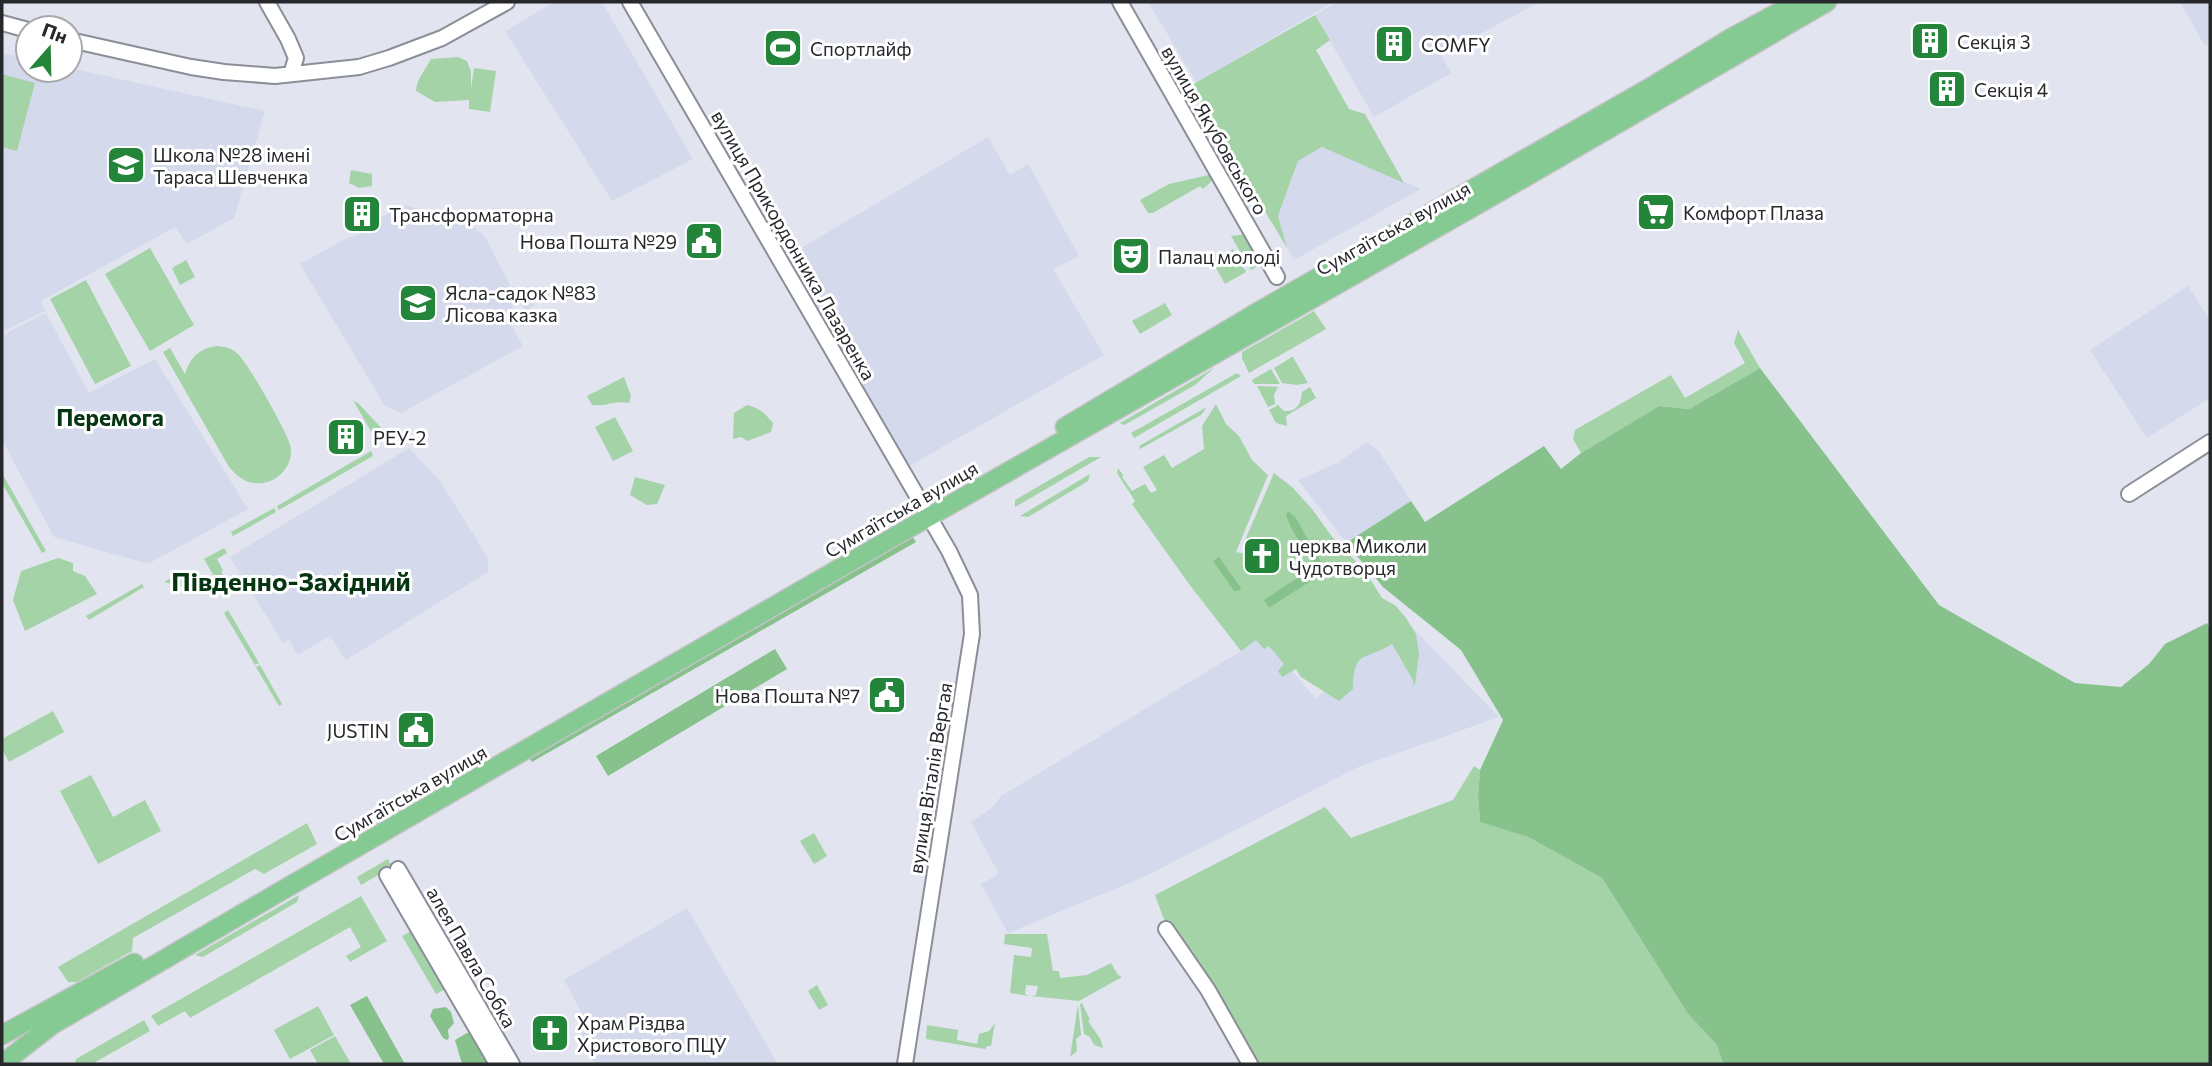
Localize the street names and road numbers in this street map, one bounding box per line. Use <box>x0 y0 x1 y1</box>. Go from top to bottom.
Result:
street label: вулиця Якубовського <box>1157 41 1273 219</box>
street label: вулиця Прикордонника Лазаренка <box>707 106 881 384</box>
street label: Сумгаїтська вулиця <box>1312 176 1474 280</box>
street label: Сумгаїтська вулиця <box>820 456 982 562</box>
street label: вулиця Віталія Вергая <box>904 681 956 875</box>
street label: Сумгаїтська вулиця <box>329 740 491 846</box>
street label: алея Павла Собка <box>422 882 522 1032</box>

